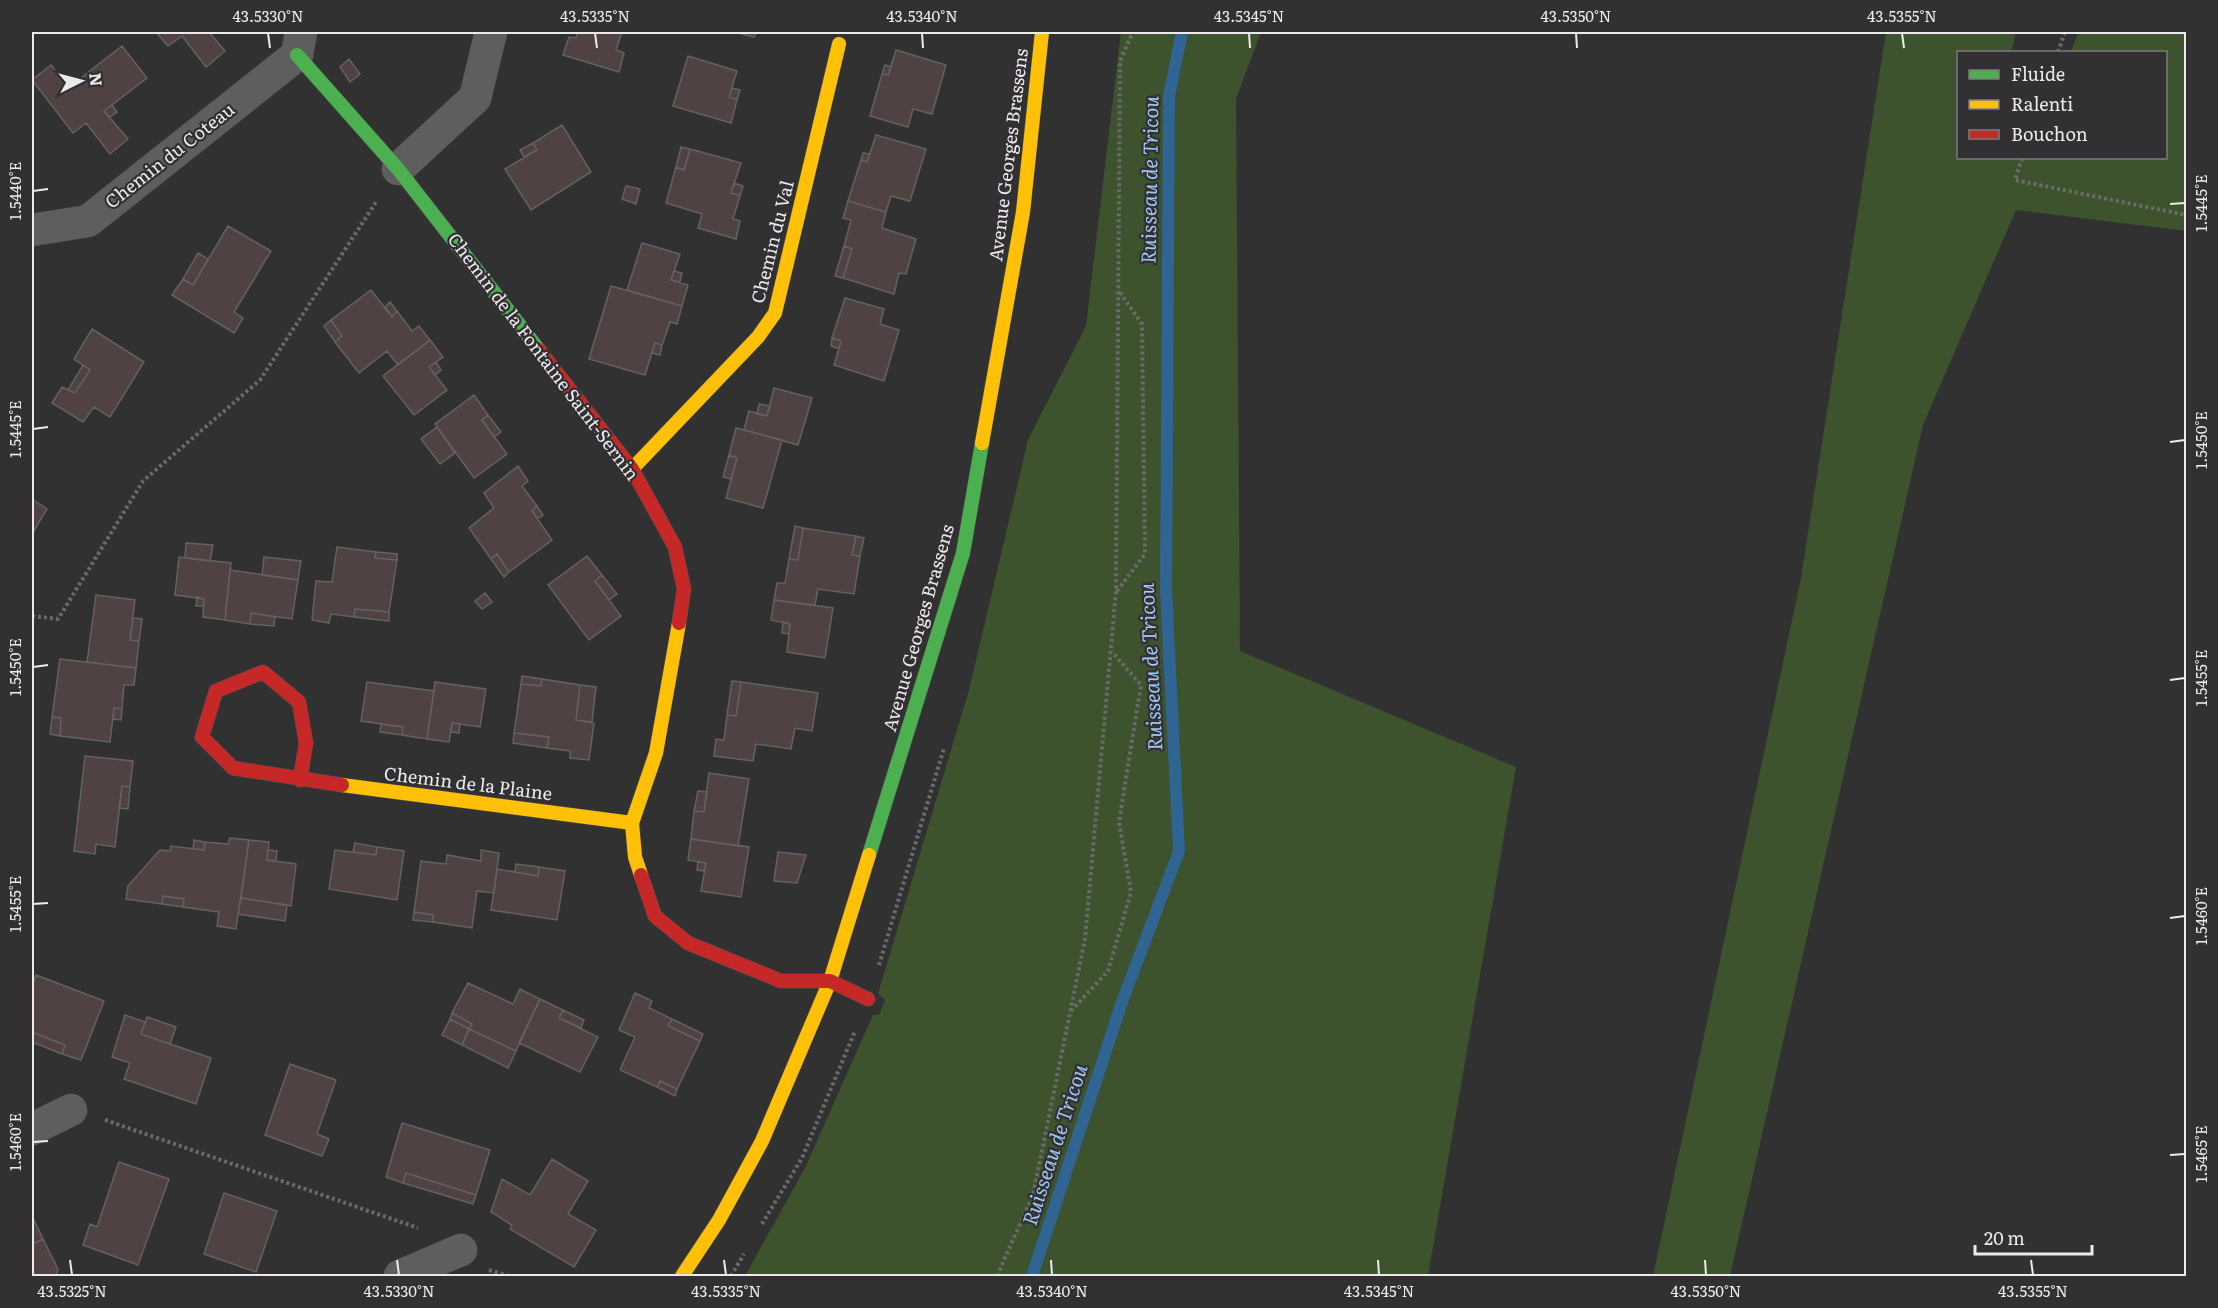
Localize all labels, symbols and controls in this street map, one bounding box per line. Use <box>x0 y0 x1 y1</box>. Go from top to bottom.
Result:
text: 43.5330°N <box>233 4 303 27</box>
text: 43.5335°N <box>560 4 630 27</box>
text: 43.5340°N <box>886 4 958 27</box>
text: 43.5345°N <box>1214 4 1284 27</box>
text: 43.5350°N <box>1541 4 1611 27</box>
text: 43.5355°N <box>1867 4 1937 27</box>
street label: Avenue Georges Brassens <box>981 47 1034 263</box>
north arrow <box>51 51 111 111</box>
legend <box>1957 51 2167 159</box>
text: Fluide <box>2011 60 2065 87</box>
text: N <box>84 71 110 87</box>
text: Ralenti <box>2011 90 2073 117</box>
street label: Chemin du Coteau <box>98 95 240 214</box>
water label: Ruisseau de Tricou <box>1132 96 1164 264</box>
text: Bouchon <box>2011 120 2088 147</box>
text: 1.5440°E <box>3 162 26 220</box>
text: 1.5445°E <box>2189 174 2212 232</box>
street label: Chemin du Val <box>743 177 800 306</box>
street label: Chemin de la Fontaine Saint-Sernin <box>442 227 647 486</box>
text: 1.5445°E <box>3 400 26 458</box>
text: 1.5450°E <box>2189 411 2212 469</box>
street label: Avenue Georges Brassens <box>875 521 960 734</box>
water label: Ruisseau de Tricou <box>1130 582 1168 752</box>
text: 1.5450°E <box>3 638 26 696</box>
text: 1.5455°E <box>2189 650 2212 706</box>
street label: Chemin de la Plaine <box>383 759 554 806</box>
text: 1.5455°E <box>3 876 26 932</box>
text: 1.5460°E <box>2189 887 2212 945</box>
water label: Ruisseau de Tricou <box>1013 1060 1093 1229</box>
text: 1.5460°E <box>3 1113 26 1171</box>
text: 1.5465°E <box>2189 1125 2212 1183</box>
scale bar <box>1975 1218 2092 1256</box>
text: 20 m <box>1984 1224 2025 1251</box>
text: 43.5325°N <box>37 1279 107 1302</box>
text: 43.5330°N <box>364 1279 434 1302</box>
text: 43.5335°N <box>691 1279 761 1302</box>
text: 43.5340°N <box>1016 1279 1088 1302</box>
text: 43.5345°N <box>1344 1279 1414 1302</box>
text: 43.5350°N <box>1671 1279 1741 1302</box>
text: 43.5355°N <box>1998 1279 2068 1302</box>

